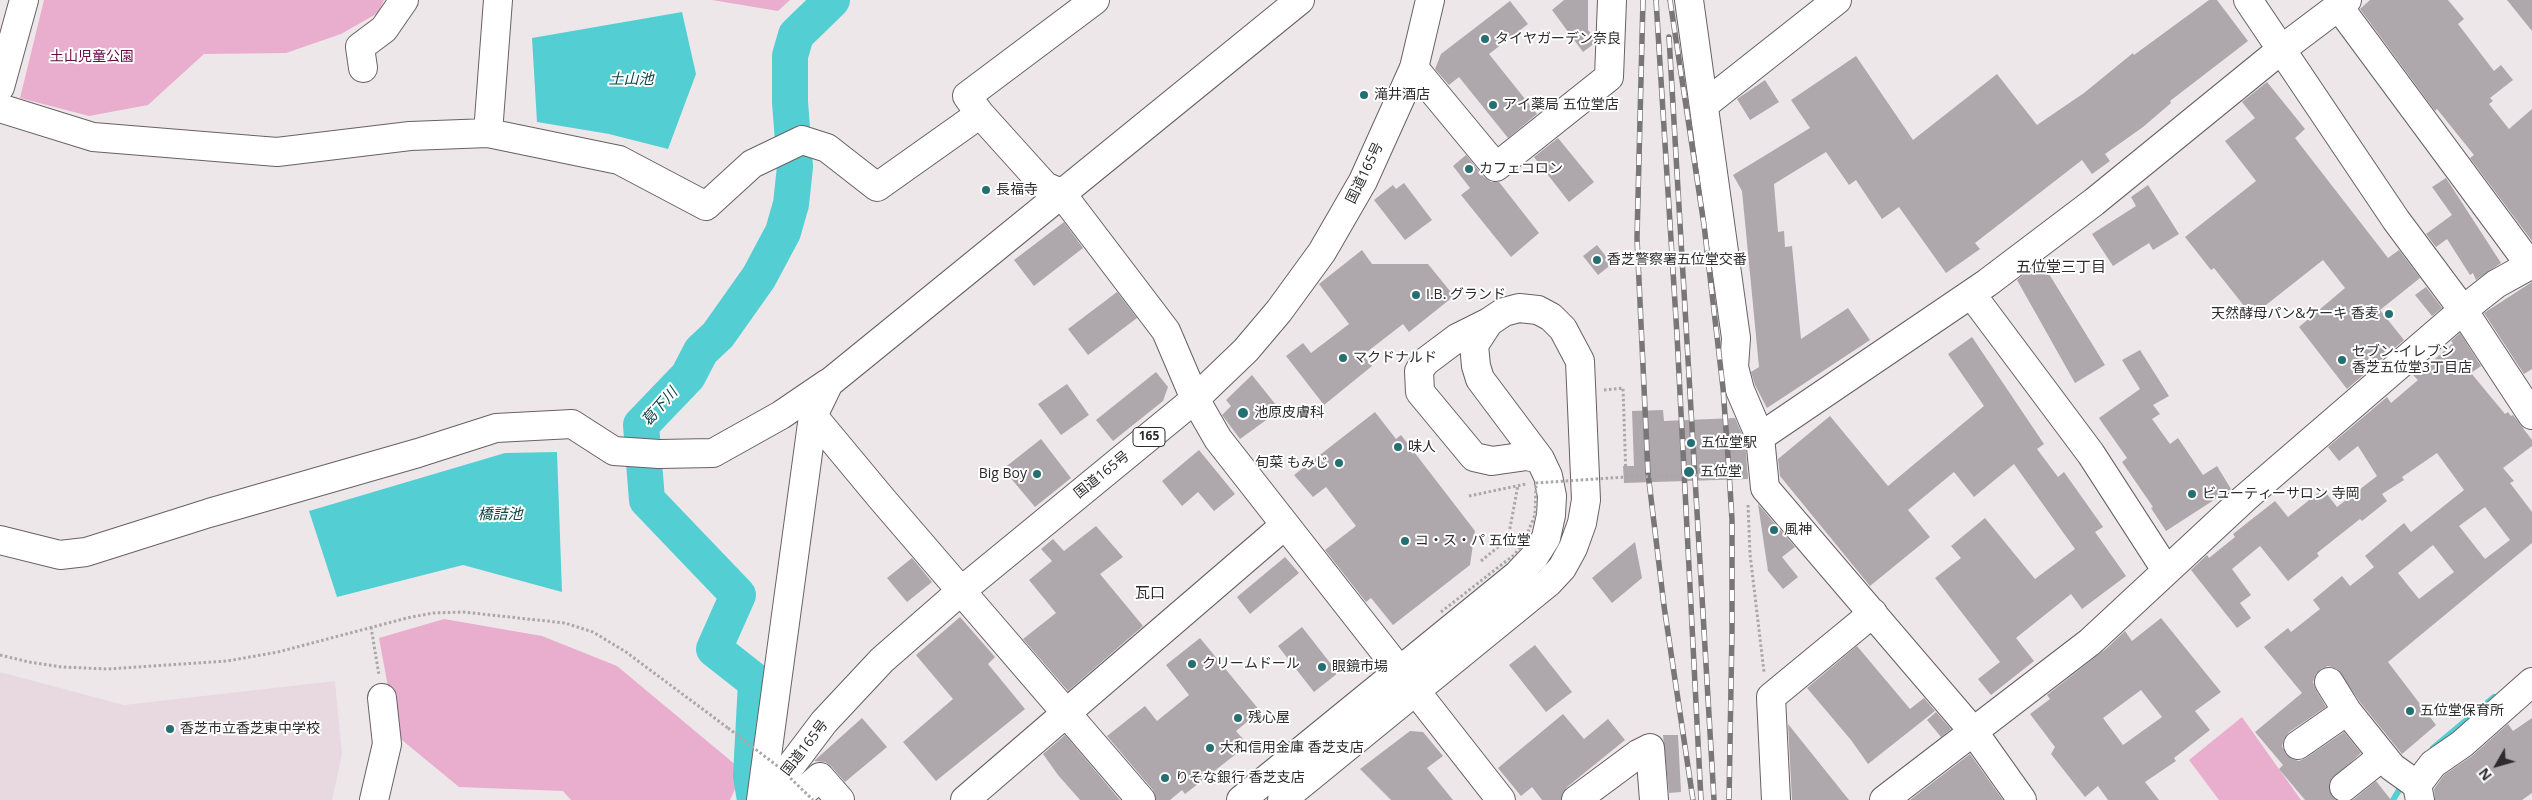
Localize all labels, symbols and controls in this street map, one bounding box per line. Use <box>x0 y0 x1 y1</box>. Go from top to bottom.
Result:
place label: タイヤガーデン奈良 <box>1495 31 1621 47</box>
marker: タイヤガーデン奈良 <box>1479 33 1491 45</box>
park label: 土山児童公園 <box>50 49 134 65</box>
water label: 土山池 <box>609 71 653 89</box>
place label: 滝井酒店 <box>1374 87 1430 103</box>
marker: 滝井酒店 <box>1358 89 1370 101</box>
place label: アイ薬局 五位堂店 <box>1503 97 1619 113</box>
marker: アイ薬局 五位堂店 <box>1487 99 1499 111</box>
street label: 国道165号 <box>1343 140 1387 206</box>
place label: カフェコロン <box>1479 161 1563 177</box>
marker: カフェコロン <box>1463 163 1475 175</box>
place label: 長福寺 <box>996 182 1038 198</box>
marker: 長福寺 <box>980 184 992 196</box>
place label: 香芝警察署五位堂交番 <box>1607 252 1747 268</box>
marker: 香芝警察署五位堂交番 <box>1591 254 1603 266</box>
district label: 五位堂三丁目 <box>2016 259 2106 277</box>
place label: I.B. グランド <box>1426 287 1506 303</box>
marker: I.B. グランド <box>1410 289 1422 301</box>
place label: 天然酵母パン&ケーキ 香麦 <box>2211 306 2379 322</box>
marker: 天然酵母パン&ケーキ 香麦 <box>2383 308 2395 320</box>
place label: セブン-イレブン 香芝五位堂3丁目店 <box>2352 344 2472 377</box>
place label: マクドナルド <box>1353 350 1437 366</box>
marker: マクドナルド <box>1337 352 1349 364</box>
marker: セブン-イレブン 香芝五位堂3丁目店 <box>2336 354 2348 366</box>
water label: 葛下川 <box>638 384 682 430</box>
place label: 池原皮膚科 <box>1254 405 1324 421</box>
marker: 池原皮膚科 <box>1236 406 1250 420</box>
road number: 165 <box>1133 428 1165 447</box>
place label: 五位堂駅 <box>1701 435 1757 451</box>
marker: 五位堂駅 <box>1685 437 1697 449</box>
place label: 味人 <box>1408 439 1436 455</box>
marker: 味人 <box>1392 441 1404 453</box>
street label: 国道165号 <box>1071 448 1133 502</box>
place label: 旬菜 もみじ <box>1255 455 1329 471</box>
marker: 旬菜 もみじ <box>1333 457 1345 469</box>
place label: 五位堂 <box>1700 464 1742 480</box>
marker: 五位堂 <box>1682 465 1696 479</box>
place label: Big Boy <box>979 466 1027 482</box>
marker: Big Boy <box>1031 468 1043 480</box>
place label: ビューティーサロン 寺岡 <box>2202 486 2360 502</box>
marker: ビューティーサロン 寺岡 <box>2186 488 2198 500</box>
water label: 橋詰池 <box>478 506 522 524</box>
place label: 風神 <box>1784 522 1812 538</box>
marker: 風神 <box>1768 524 1780 536</box>
place label: コ・ス・パ 五位堂 <box>1415 533 1531 549</box>
marker: コ・ス・パ 五位堂 <box>1399 535 1411 547</box>
district label: 瓦口 <box>1135 585 1165 603</box>
place label: クリームドール <box>1202 656 1300 672</box>
marker: クリームドール <box>1186 658 1198 670</box>
place label: 眼鏡市場 <box>1332 659 1388 675</box>
marker: 眼鏡市場 <box>1316 661 1328 673</box>
place label: 五位堂保育所 <box>2420 703 2504 719</box>
marker: 五位堂保育所 <box>2404 705 2416 717</box>
place label: 残心屋 <box>1248 710 1290 726</box>
marker: 残心屋 <box>1232 712 1244 724</box>
street label: 国道165号 <box>778 717 832 779</box>
place label: 香芝市立香芝東中学校 <box>180 721 320 737</box>
marker: 香芝市立香芝東中学校 <box>164 723 176 735</box>
place label: 大和信用金庫 香芝支店 <box>1220 740 1364 756</box>
north arrow <box>2472 740 2522 790</box>
marker: 大和信用金庫 香芝支店 <box>1204 742 1216 754</box>
text: N <box>2474 764 2496 785</box>
place label: りそな銀行 香芝支店 <box>1175 770 1305 786</box>
marker: りそな銀行 香芝支店 <box>1159 772 1171 784</box>

